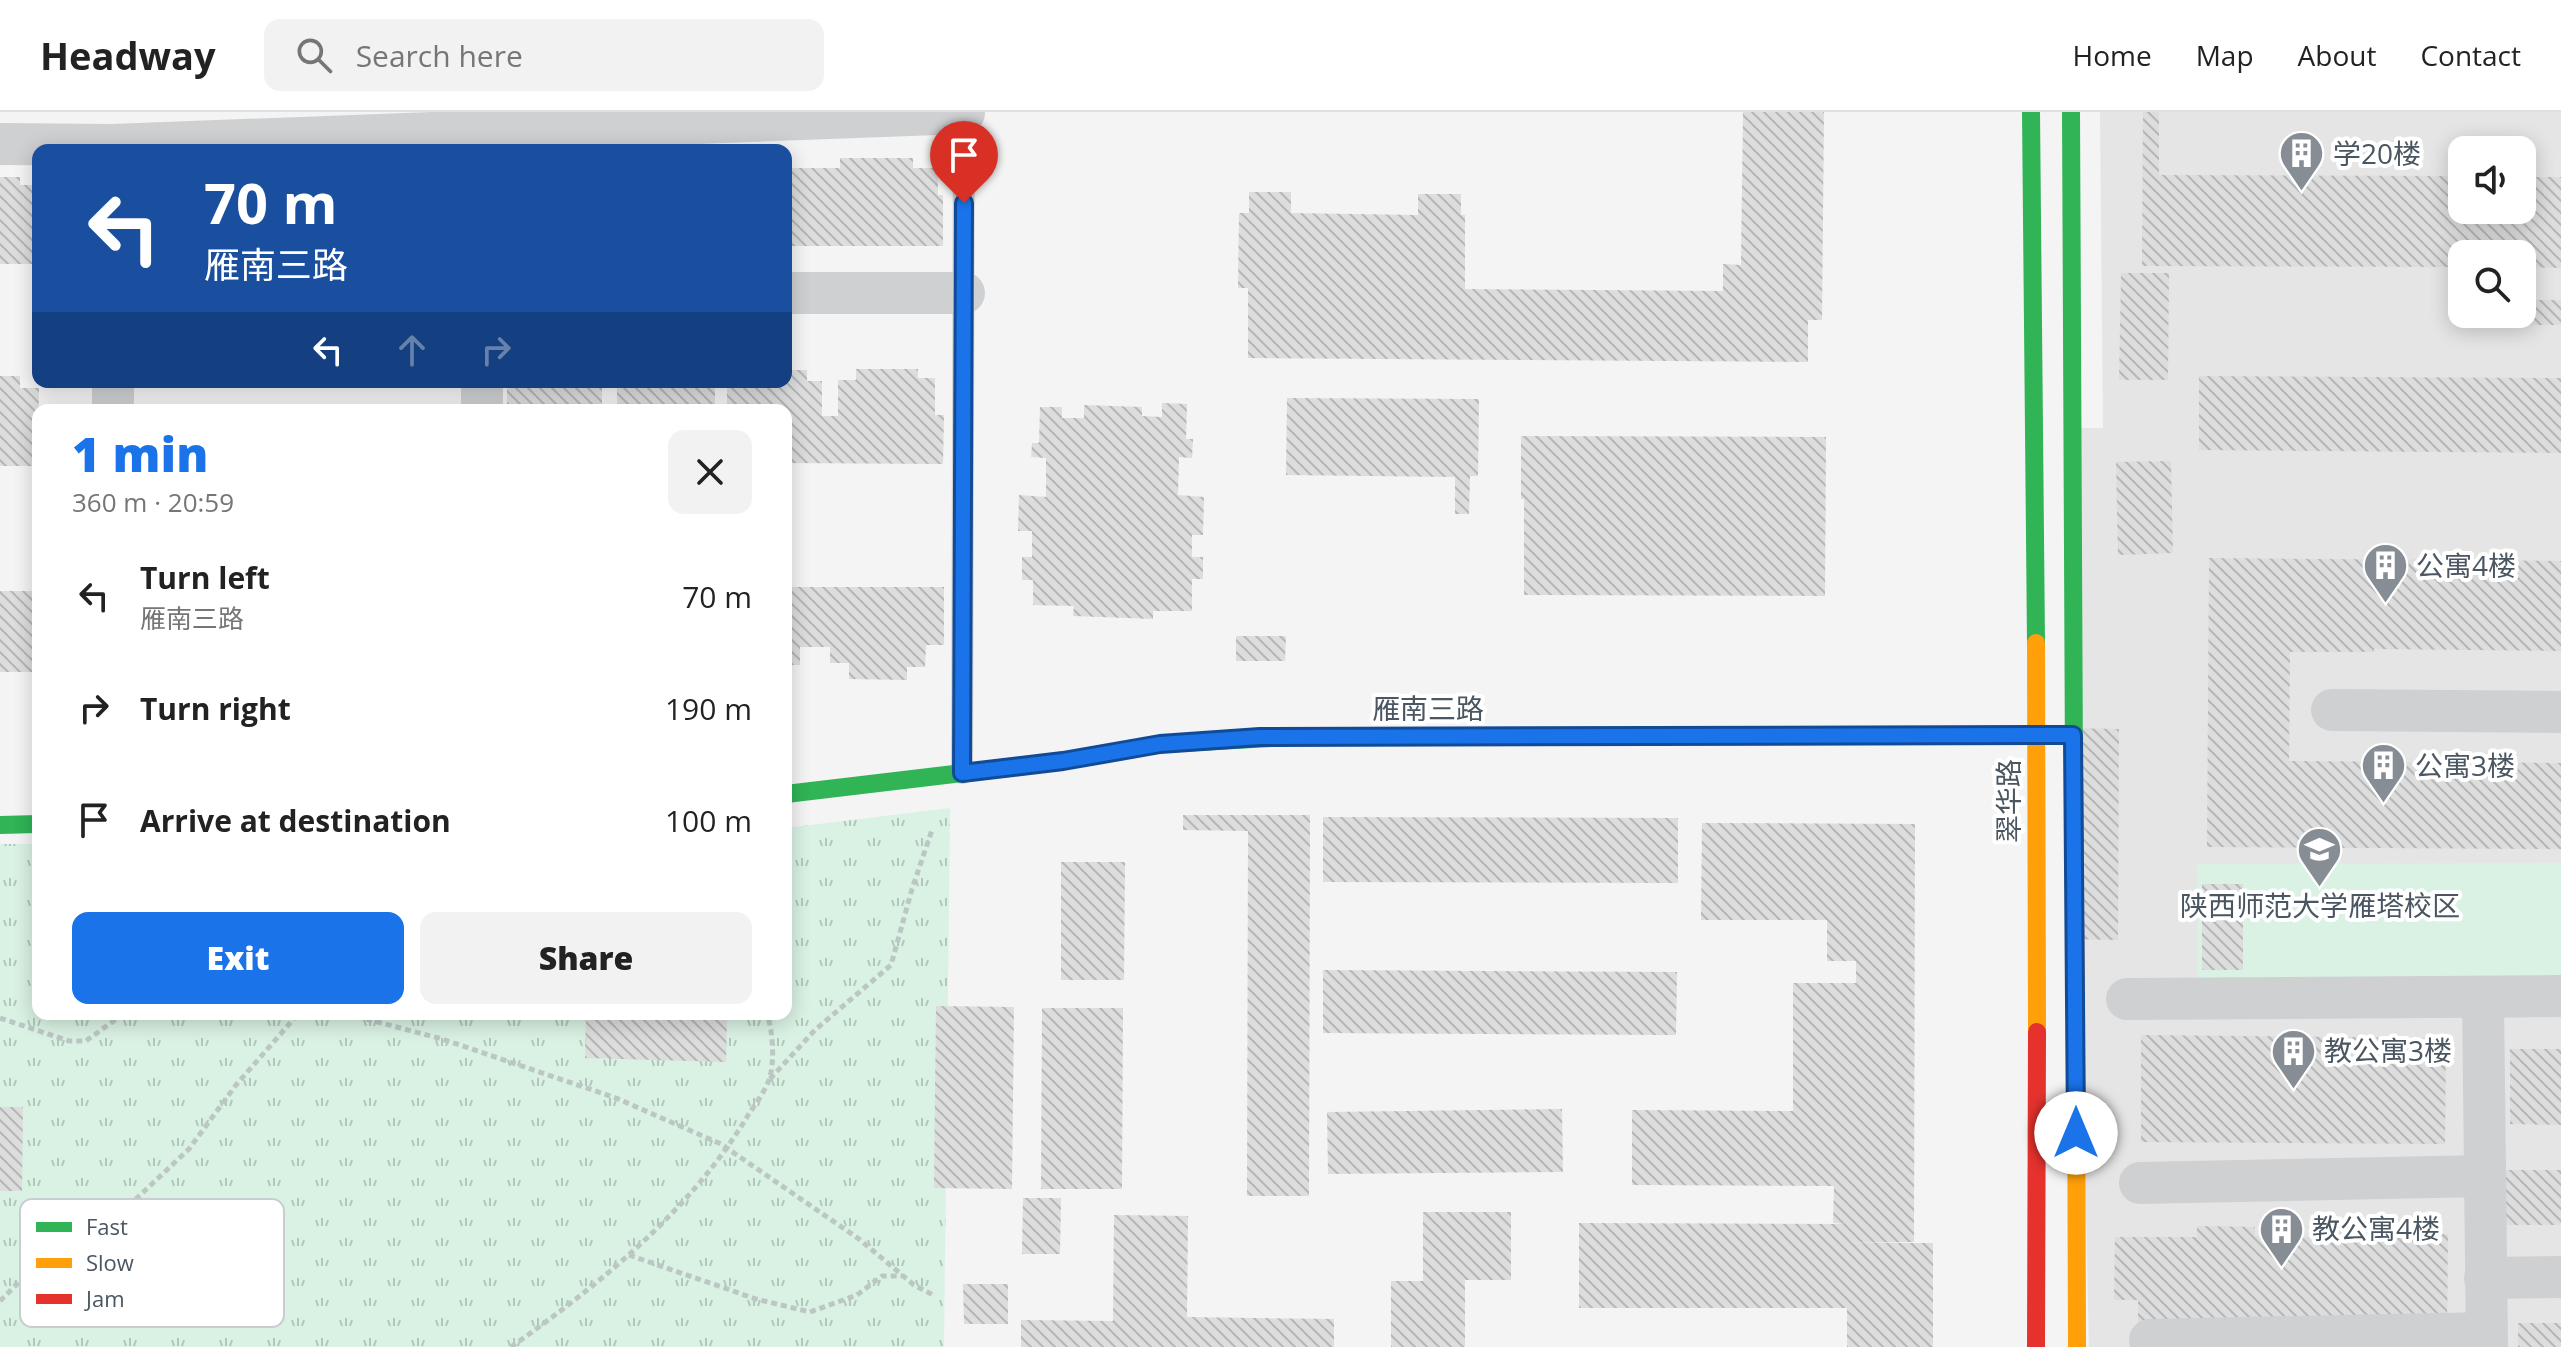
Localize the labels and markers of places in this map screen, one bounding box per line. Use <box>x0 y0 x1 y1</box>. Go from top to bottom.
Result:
pin <box>930 121 998 203</box>
building icon: 学20楼 <box>2278 130 2326 193</box>
place label: 学20楼 <box>2333 134 2421 172</box>
building icon: 公寓4楼 <box>2361 542 2409 605</box>
place label: 公寓4楼 <box>2416 546 2516 584</box>
building icon: 公寓3楼 <box>2360 742 2408 805</box>
place label: 公寓3楼 <box>2415 746 2515 784</box>
school or university icon: 陕西师范大学雁塔校区 <box>2296 825 2344 888</box>
place label: 陕西师范大学雁塔校区 <box>2180 886 2460 924</box>
building icon: 教公寓3楼 <box>2269 1027 2317 1090</box>
place label: 教公寓3楼 <box>2324 1031 2452 1069</box>
building icon: 教公寓4楼 <box>2257 1205 2305 1268</box>
place label: 教公寓4楼 <box>2312 1209 2440 1247</box>

